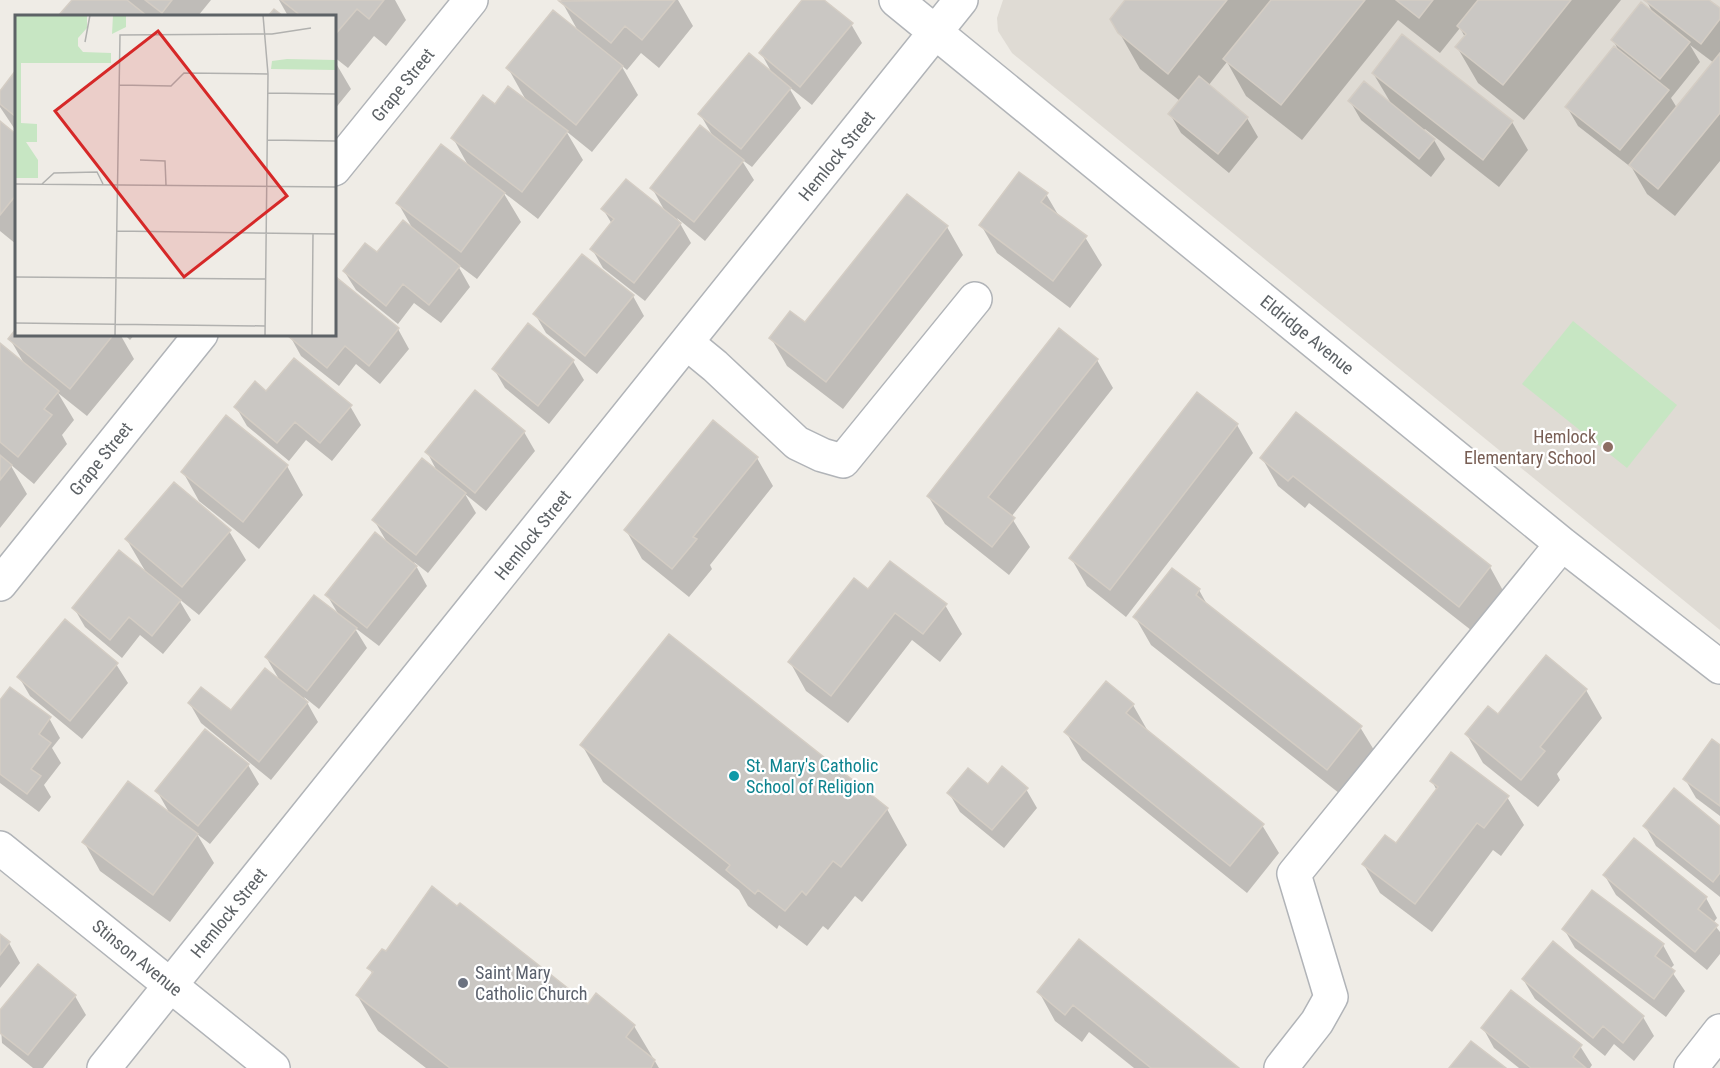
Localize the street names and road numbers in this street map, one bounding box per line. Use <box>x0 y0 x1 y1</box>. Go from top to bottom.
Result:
street label: Grape Street <box>367 44 438 125</box>
street label: Hemlock Street <box>794 107 879 205</box>
street label: Eldridge Avenue <box>1256 291 1358 379</box>
street label: Grape Street <box>65 418 136 499</box>
street label: Hemlock Street <box>490 486 575 584</box>
street label: Hemlock Street <box>186 864 271 962</box>
street label: Stinson Avenue <box>88 915 186 1000</box>

